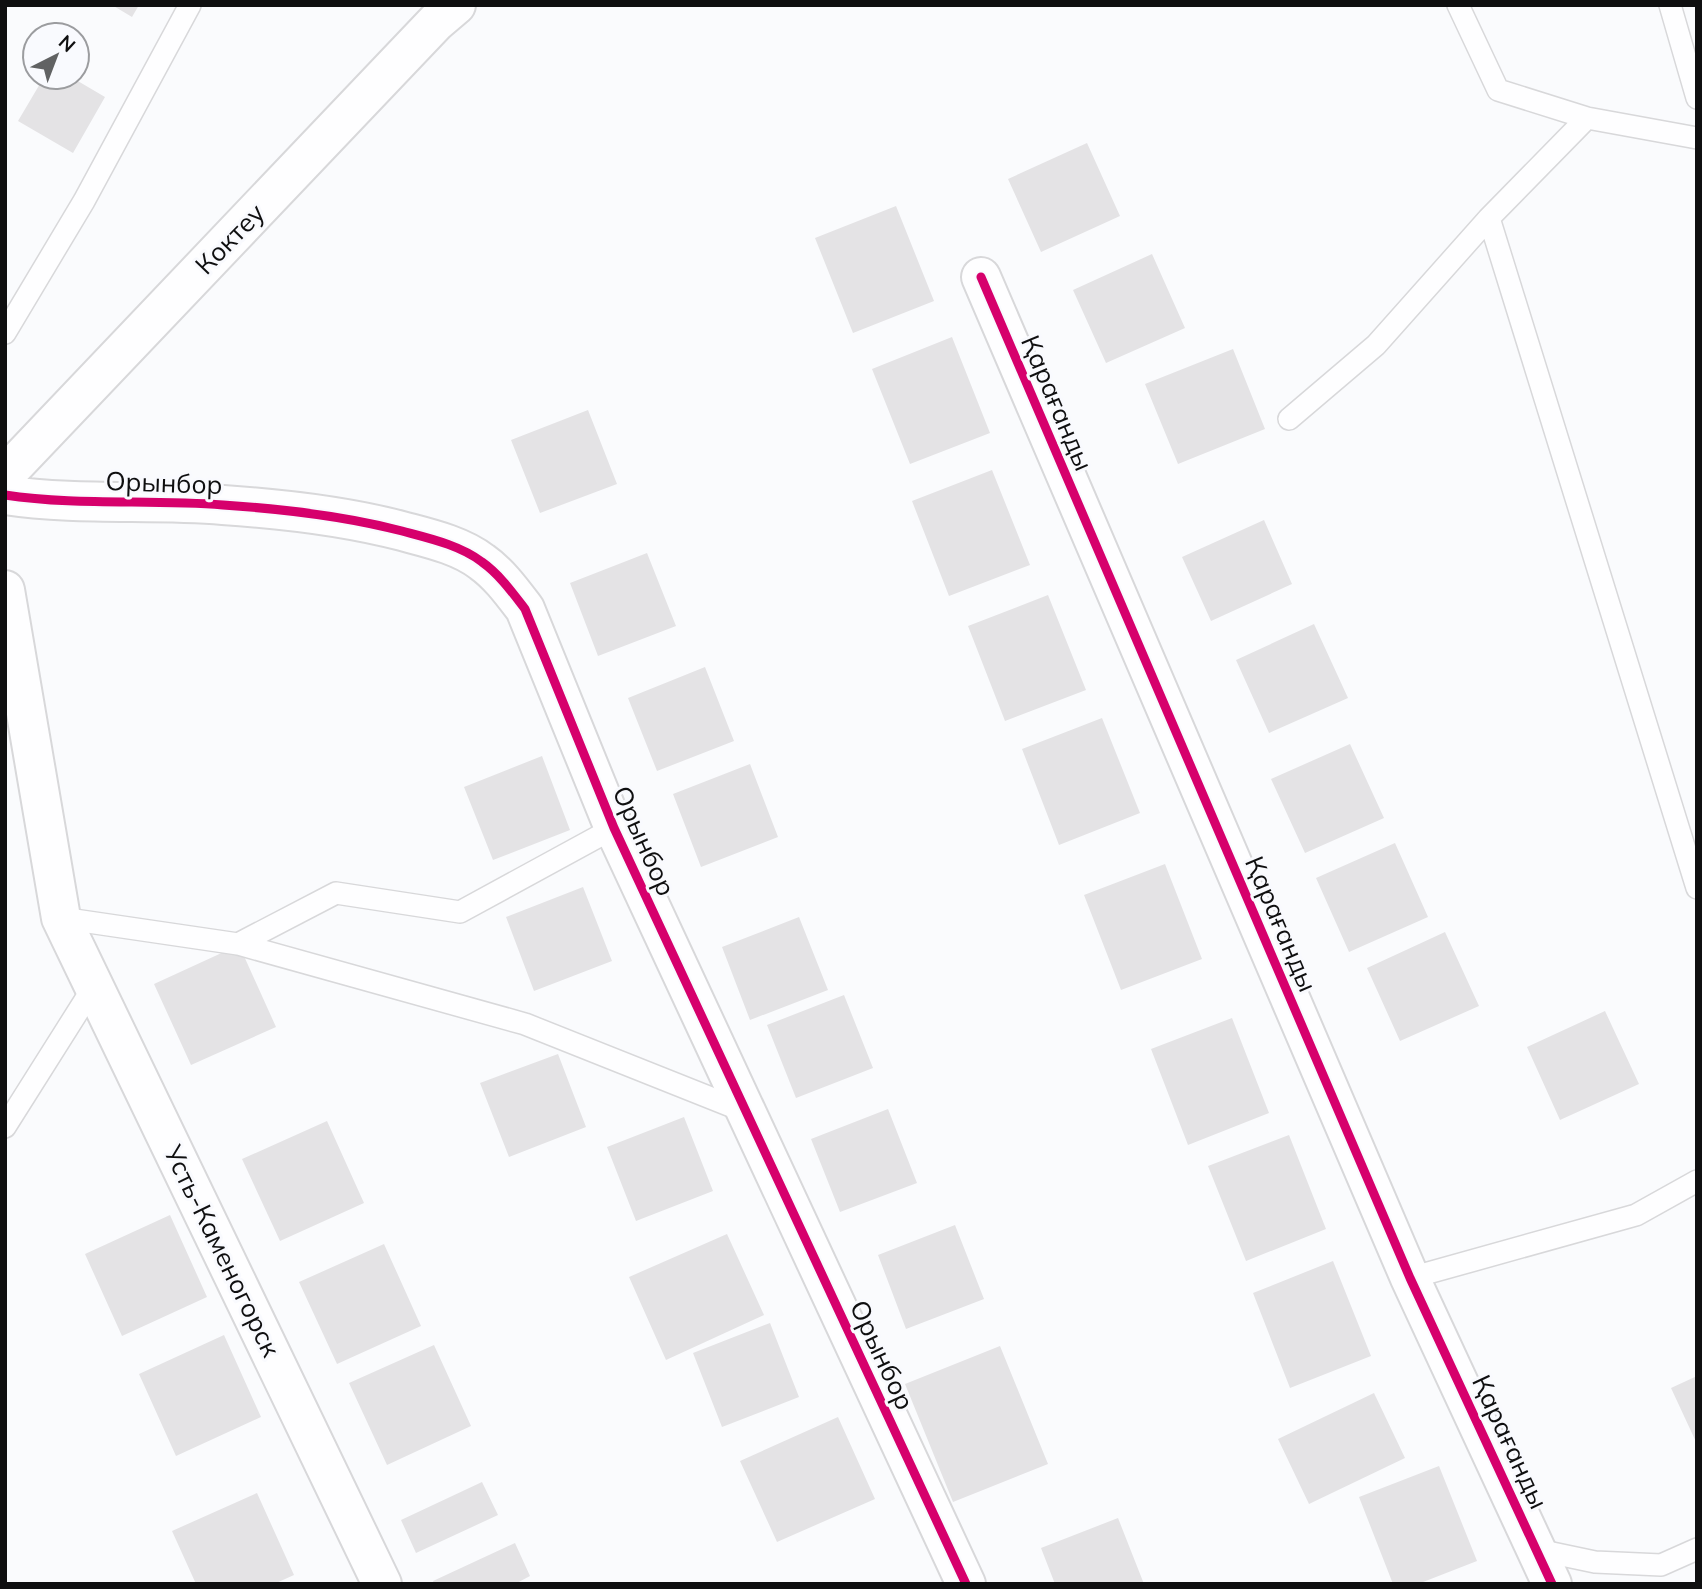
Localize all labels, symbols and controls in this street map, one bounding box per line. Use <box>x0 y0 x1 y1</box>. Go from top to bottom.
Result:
north arrow <box>21 21 91 91</box>
text: N <box>54 30 81 57</box>
street label: Коктеу <box>188 196 271 281</box>
street label: Қарағанды <box>1014 330 1101 476</box>
street label: Орынбор <box>105 464 223 501</box>
street label: Орынбор <box>606 781 683 901</box>
street label: Қарағанды <box>1238 851 1325 997</box>
street label: Усть-Каменогорск <box>157 1139 288 1362</box>
street label: Орынбор <box>843 1295 922 1415</box>
street label: Қарағанды <box>1465 1370 1556 1514</box>

